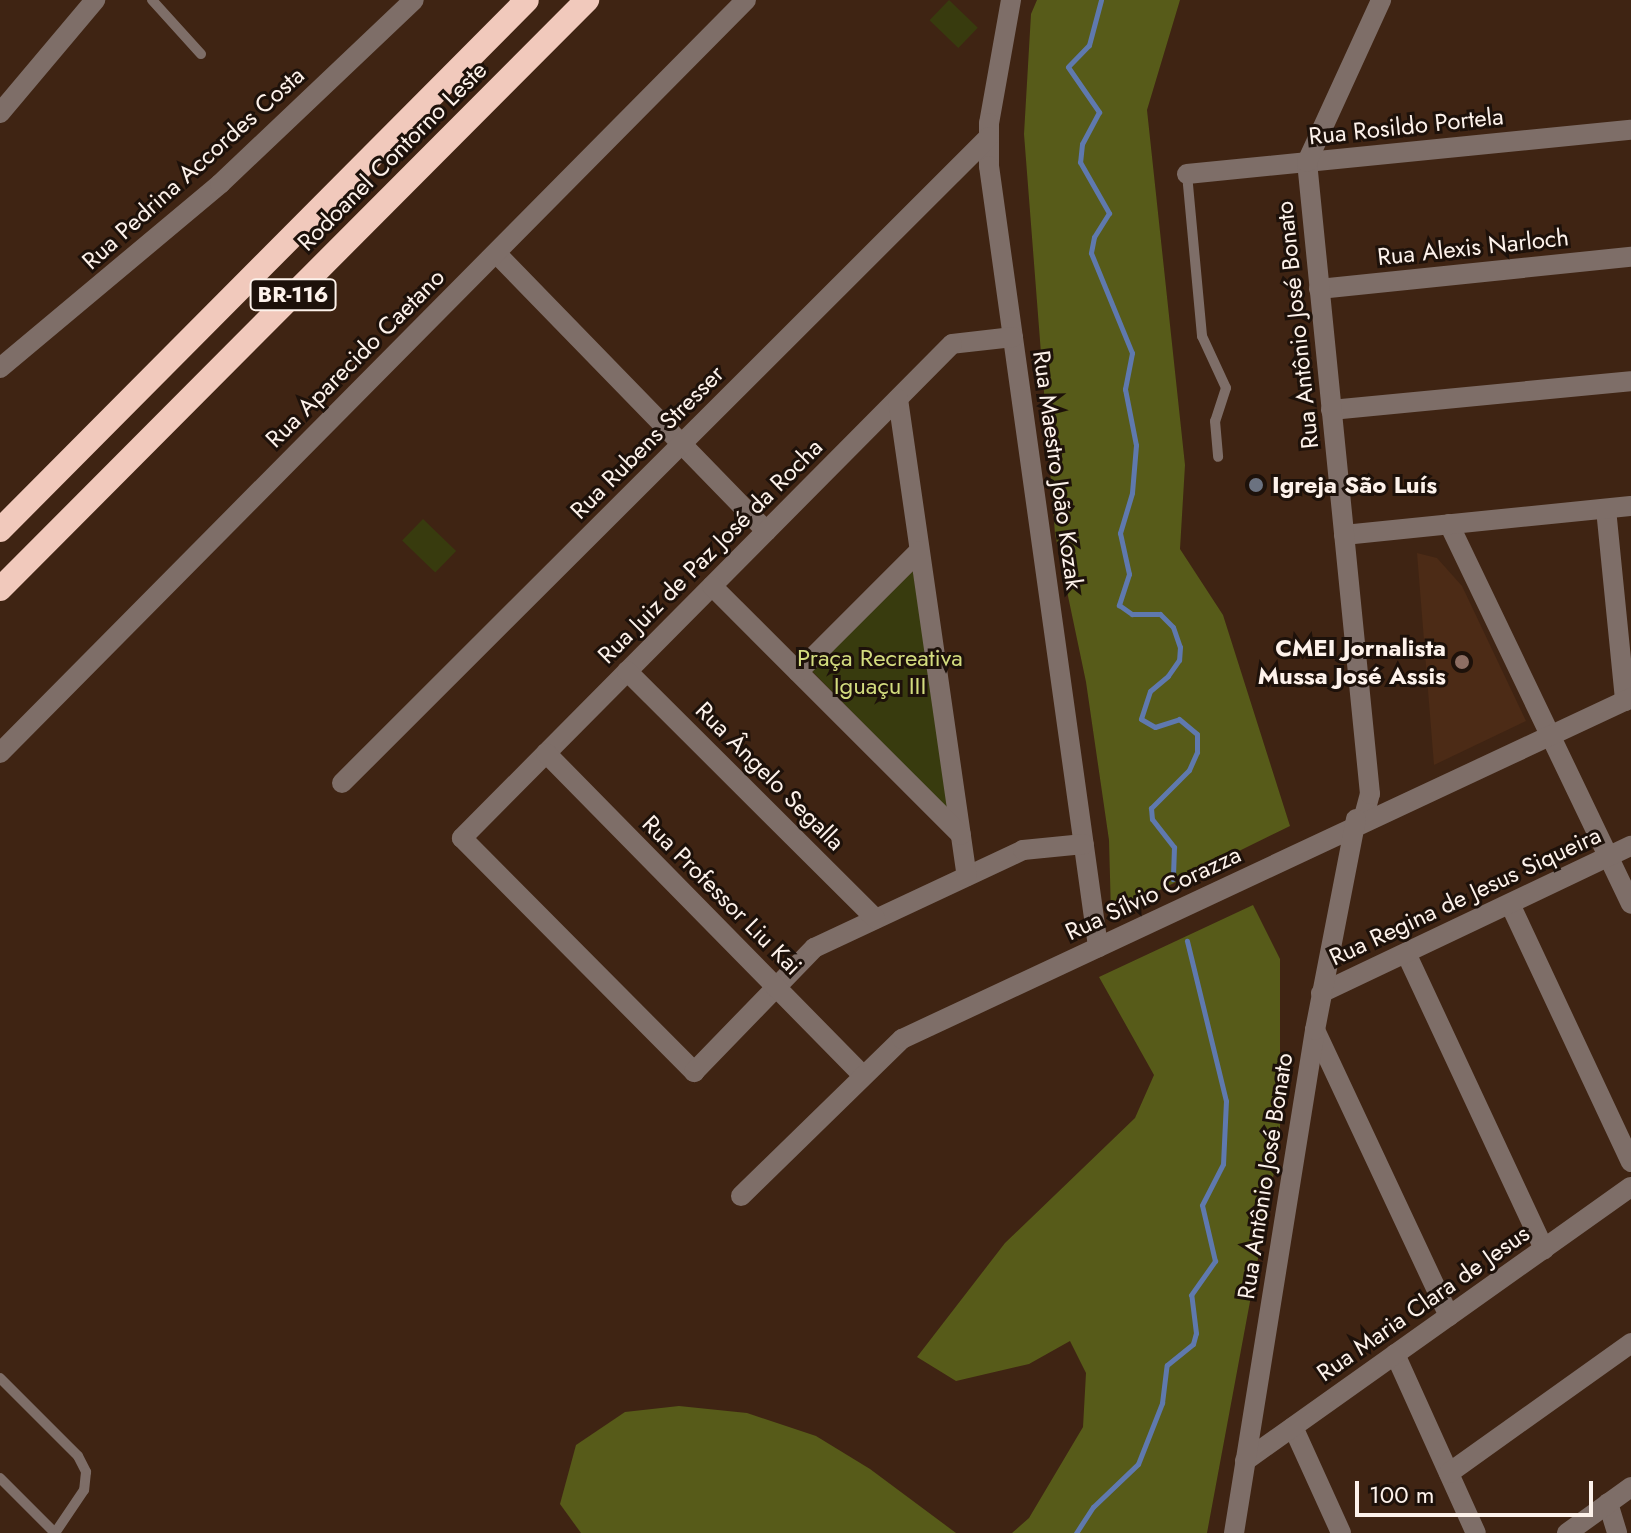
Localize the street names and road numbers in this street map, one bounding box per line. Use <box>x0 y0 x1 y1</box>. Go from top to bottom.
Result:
street label: Rodoanel Contorno Leste <box>291 55 493 257</box>
street label: Rua Pedrina Accordes Costa <box>76 61 310 275</box>
street label: Rua Rosildo Portela <box>1307 101 1505 151</box>
street label: Rua Antônio José Bonato <box>1270 200 1324 450</box>
street label: Rua Alexis Narloch <box>1376 223 1570 271</box>
street label: Rua Aparecido Caetano <box>260 263 450 453</box>
road number: BR-116 <box>249 277 337 313</box>
street label: Rua Maestro João Kozak <box>1027 349 1089 591</box>
street label: Rua Rubens Stresser <box>564 359 730 525</box>
street label: Rua Juiz de Paz José da Rocha <box>592 433 828 669</box>
street label: Rua Ângelo Segalla <box>690 696 850 856</box>
street label: Rua Professor Liu Kai <box>636 809 808 981</box>
street label: Rua Regina de Jesus Siqueira <box>1325 820 1605 972</box>
street label: Rua Sílvio Corazza <box>1061 840 1245 946</box>
street label: Rua Antônio José Bonato <box>1231 1051 1299 1301</box>
street label: Rua Maria Clara de Jesus <box>1311 1219 1535 1387</box>

